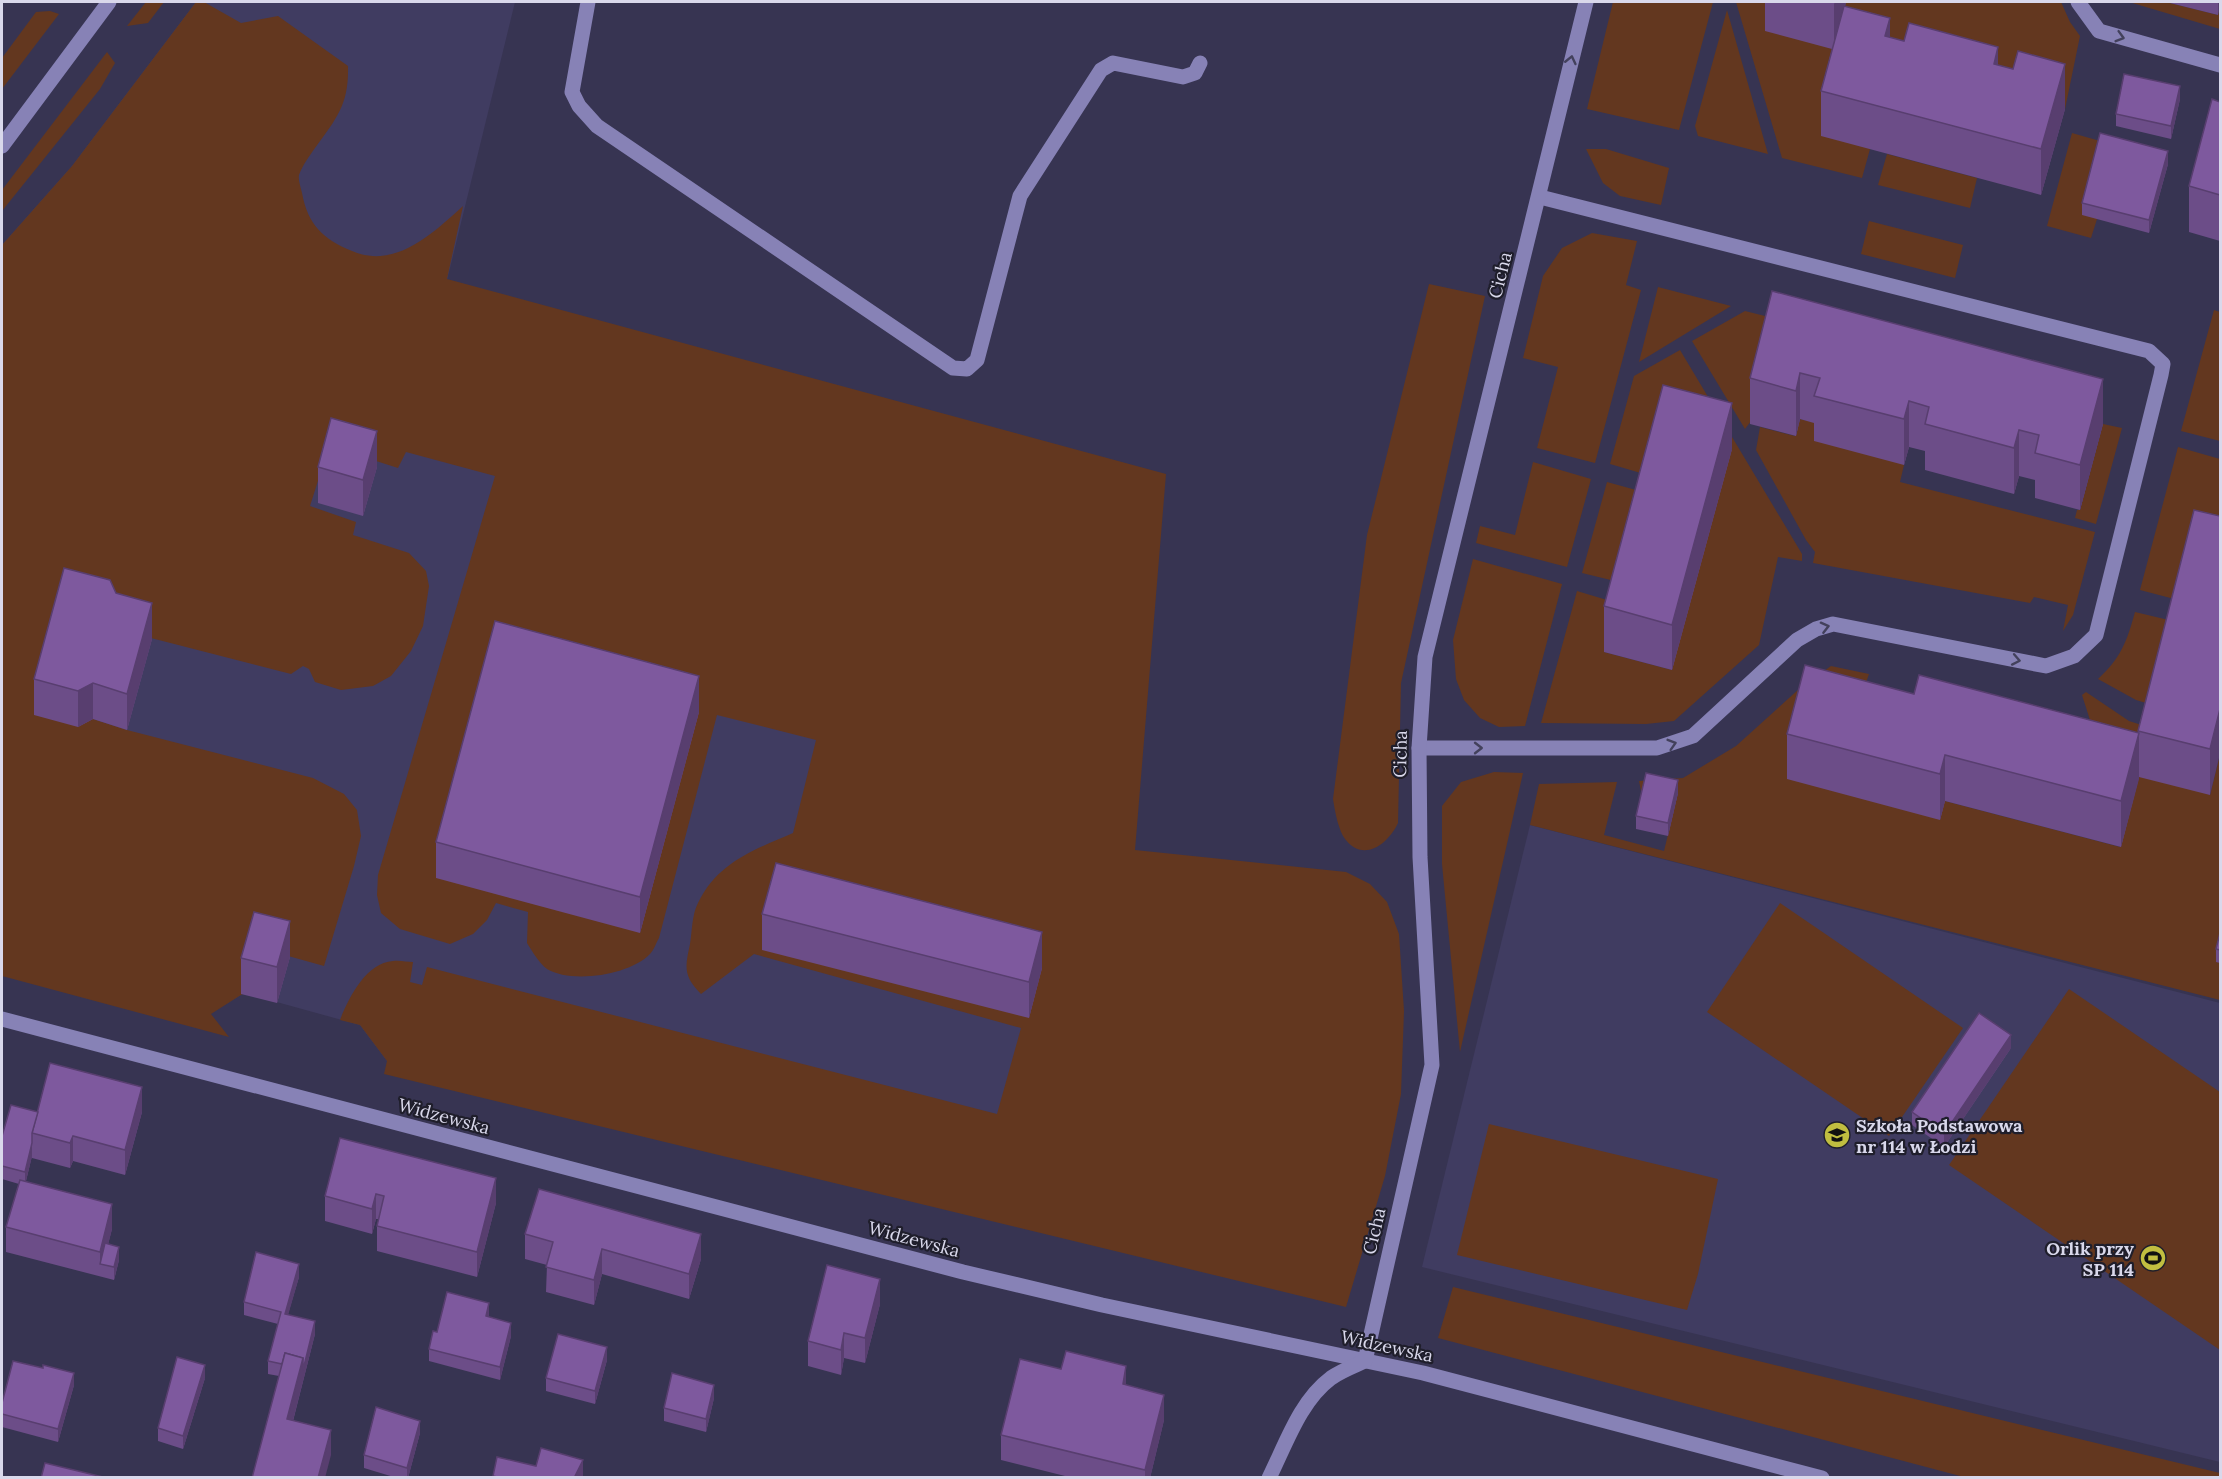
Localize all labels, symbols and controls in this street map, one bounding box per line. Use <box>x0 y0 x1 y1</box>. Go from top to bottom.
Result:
one-way arrow <box>2115 30 2125 42</box>
one-way arrow <box>1564 55 1577 65</box>
street label: Cicha <box>1483 249 1517 301</box>
one-way arrow <box>1820 622 1830 635</box>
one-way arrow <box>2010 653 2020 666</box>
street label: Cicha <box>1388 730 1412 778</box>
one-way arrow <box>1666 739 1677 751</box>
one-way arrow <box>1473 742 1482 754</box>
street label: Widzewska <box>396 1093 492 1139</box>
place label: Szkoła Podstawowa nr 114 w Łodzi <box>1856 1114 2023 1158</box>
school or university icon: Szkoła Podstawowa nr 114 w Łodzi <box>1822 1120 1852 1150</box>
street label: Cicha <box>1357 1205 1391 1257</box>
street label: Widzewska <box>866 1216 962 1262</box>
place label: Orlik przy SP 114 <box>2046 1237 2134 1281</box>
sports icon: Orlik przy SP 114 <box>2138 1243 2168 1273</box>
street label: Widzewska <box>1339 1325 1435 1367</box>

